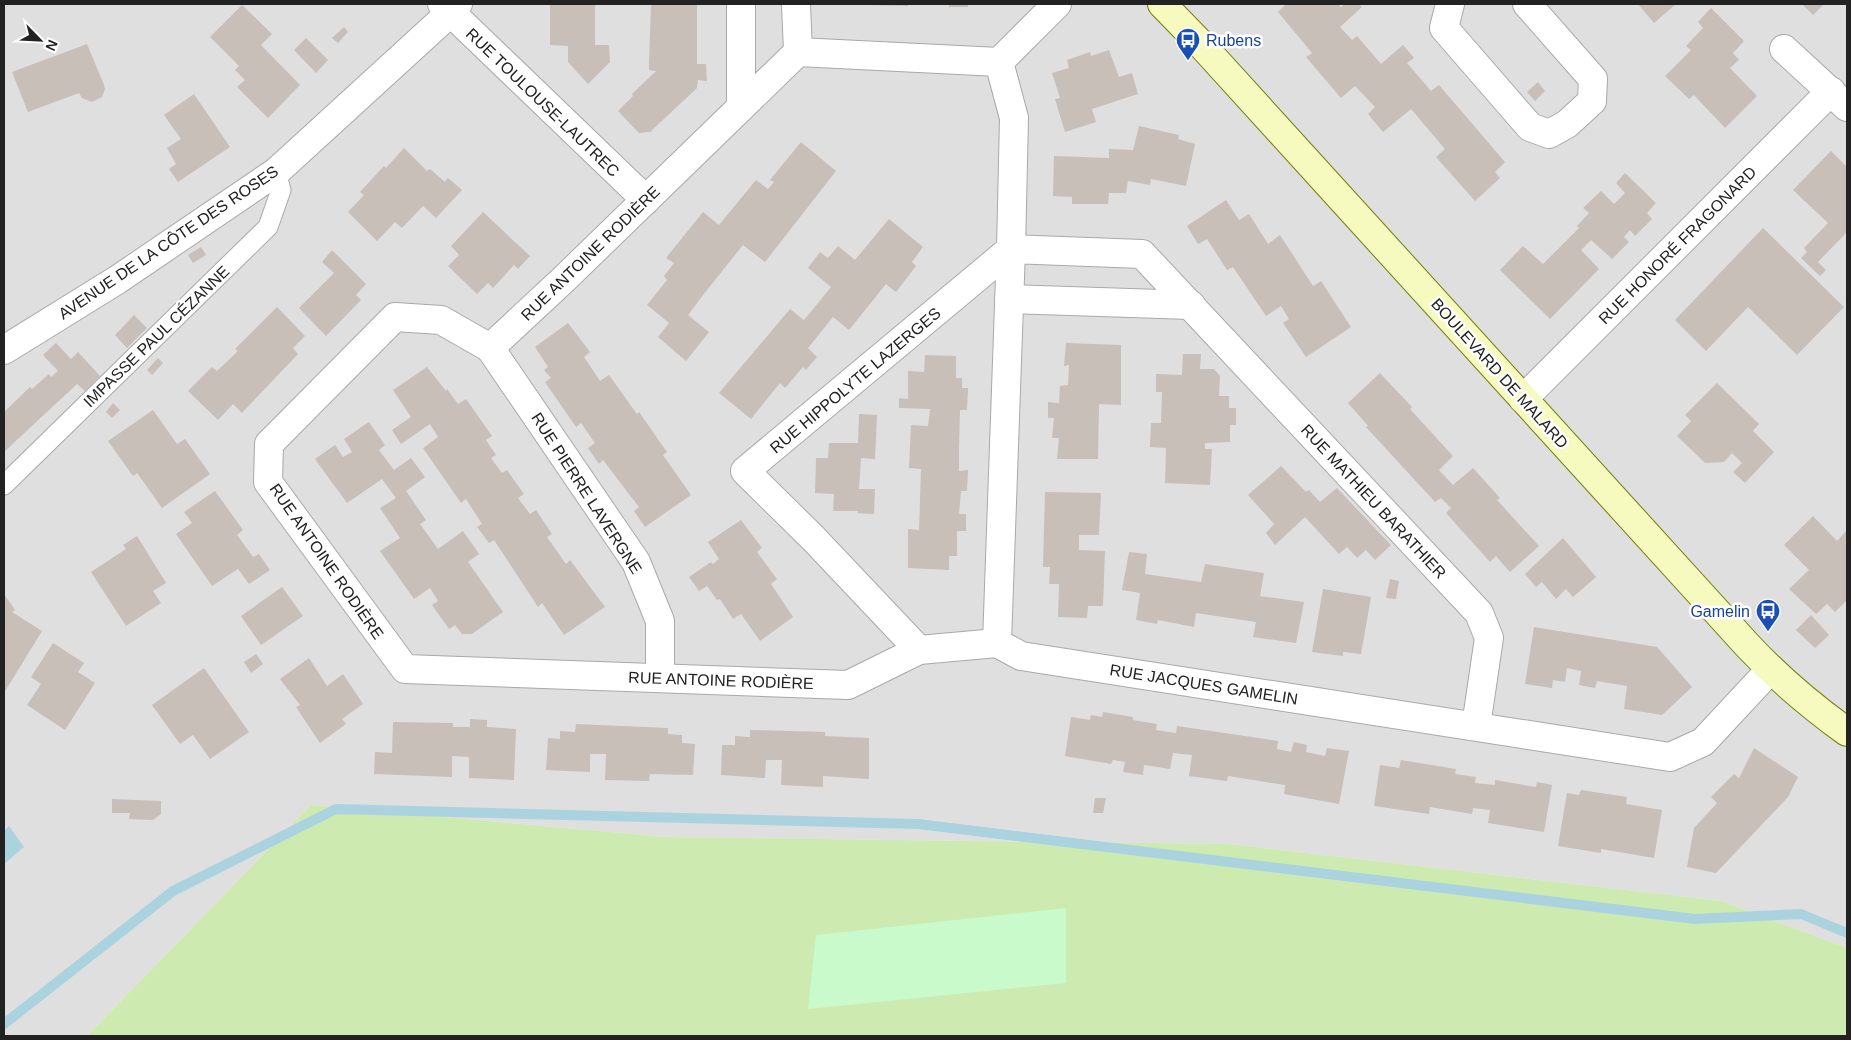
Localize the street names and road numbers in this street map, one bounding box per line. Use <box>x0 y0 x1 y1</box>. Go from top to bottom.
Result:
street label: RUE TOULOUSE-LAUTREC <box>463 25 623 180</box>
street label: AVENUE DE LA CÔTE DES ROSES <box>55 162 281 322</box>
street label: RUE HONORÉ FRAGONARD <box>1595 163 1759 327</box>
street label: RUE ANTOINE RODIÈRE <box>517 182 663 324</box>
street label: IMPASSE PAUL CÉZANNE <box>80 262 232 410</box>
street label: BOULEVARD DE MALARD <box>1428 295 1571 452</box>
street label: RUE HIPPOLYTE LAZERGES <box>767 304 944 457</box>
street label: RUE PIERRE LAVERGNE <box>528 410 645 577</box>
street label: RUE MATHIEU BARATHIER <box>1298 421 1449 582</box>
street label: RUE ANTOINE RODIÈRE <box>266 480 388 642</box>
street label: RUE JACQUES GAMELIN <box>1109 661 1299 708</box>
street label: RUE ANTOINE RODIÈRE <box>628 668 814 692</box>

